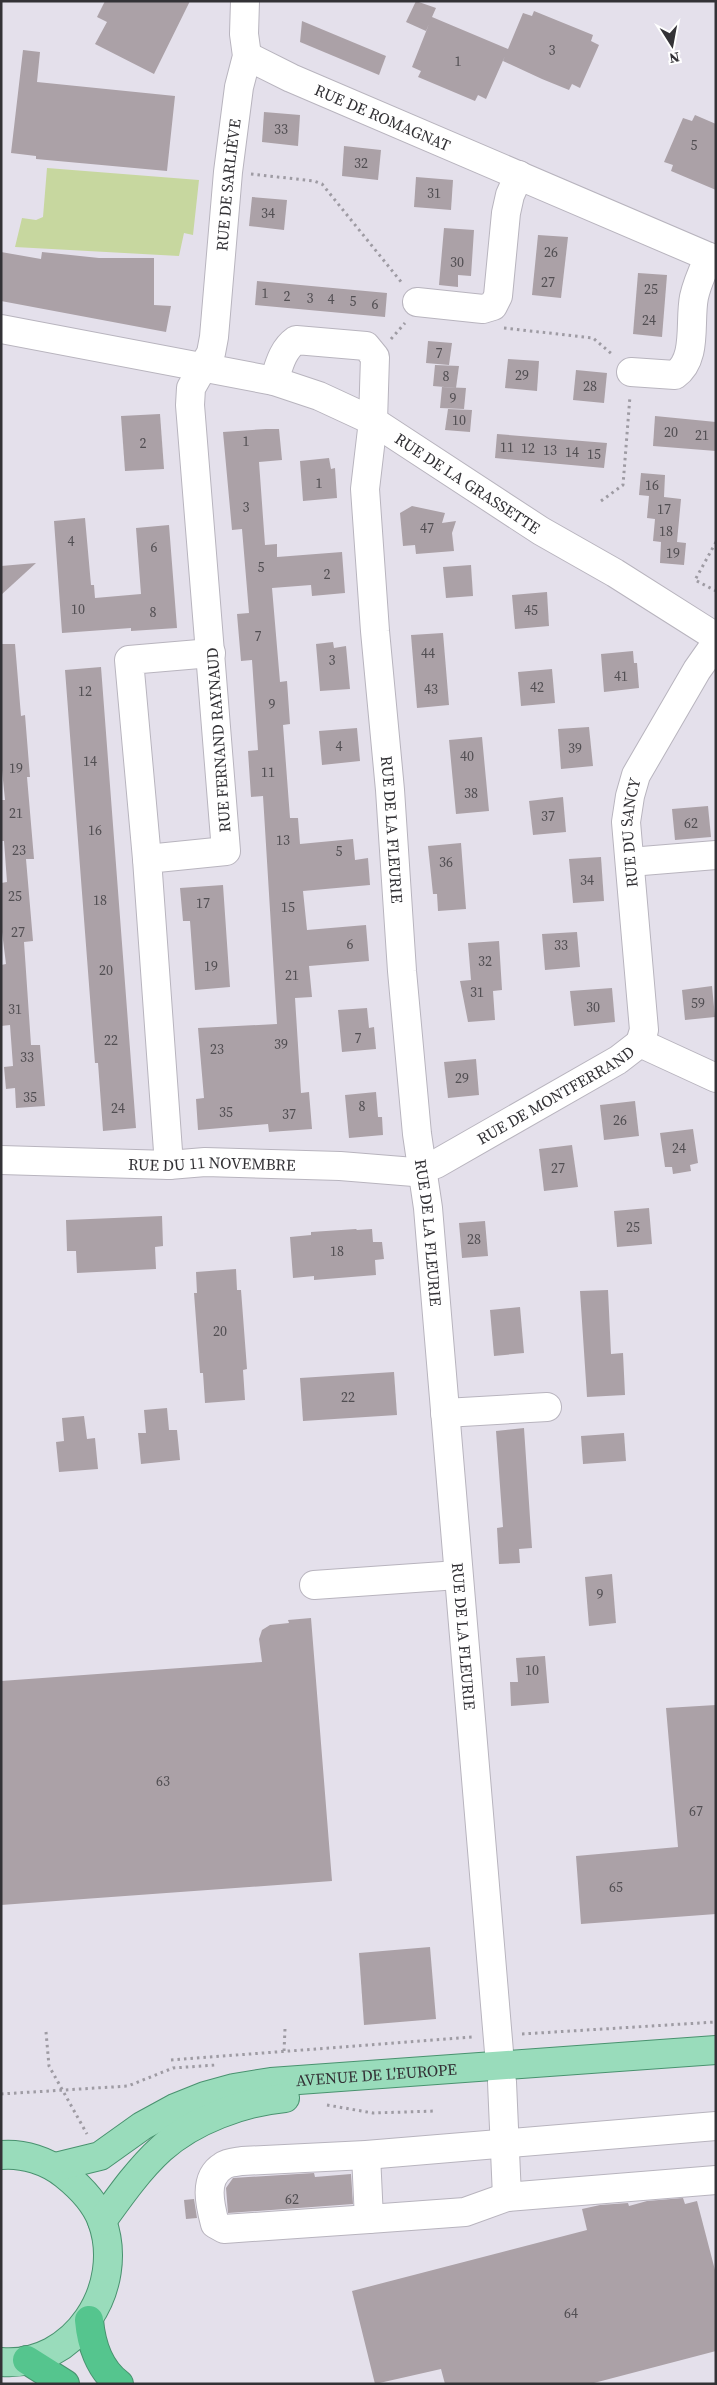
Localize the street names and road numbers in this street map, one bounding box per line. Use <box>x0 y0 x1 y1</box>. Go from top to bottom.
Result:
street label: RUE DE ROMAGNAT <box>311 78 454 156</box>
street label: RUE DE SARLIÈVE <box>210 117 246 252</box>
street label: RUE DE LA GRASSETTE <box>391 427 545 539</box>
street label: RUE FERNAND RAYNAUD <box>201 647 235 833</box>
street label: RUE DE LA FLEURIE <box>376 755 409 904</box>
street label: RUE DU SANCY <box>615 775 646 888</box>
street label: RUE DE MONTFERRAND <box>473 1040 639 1149</box>
street label: RUE DU 11 NOVEMBRE <box>128 1151 296 1176</box>
street label: RUE DE LA FLEURIE <box>410 1158 447 1308</box>
street label: RUE DE LA FLEURIE <box>447 1562 481 1711</box>
street label: AVENUE DE L'EUROPE <box>295 2058 458 2091</box>

